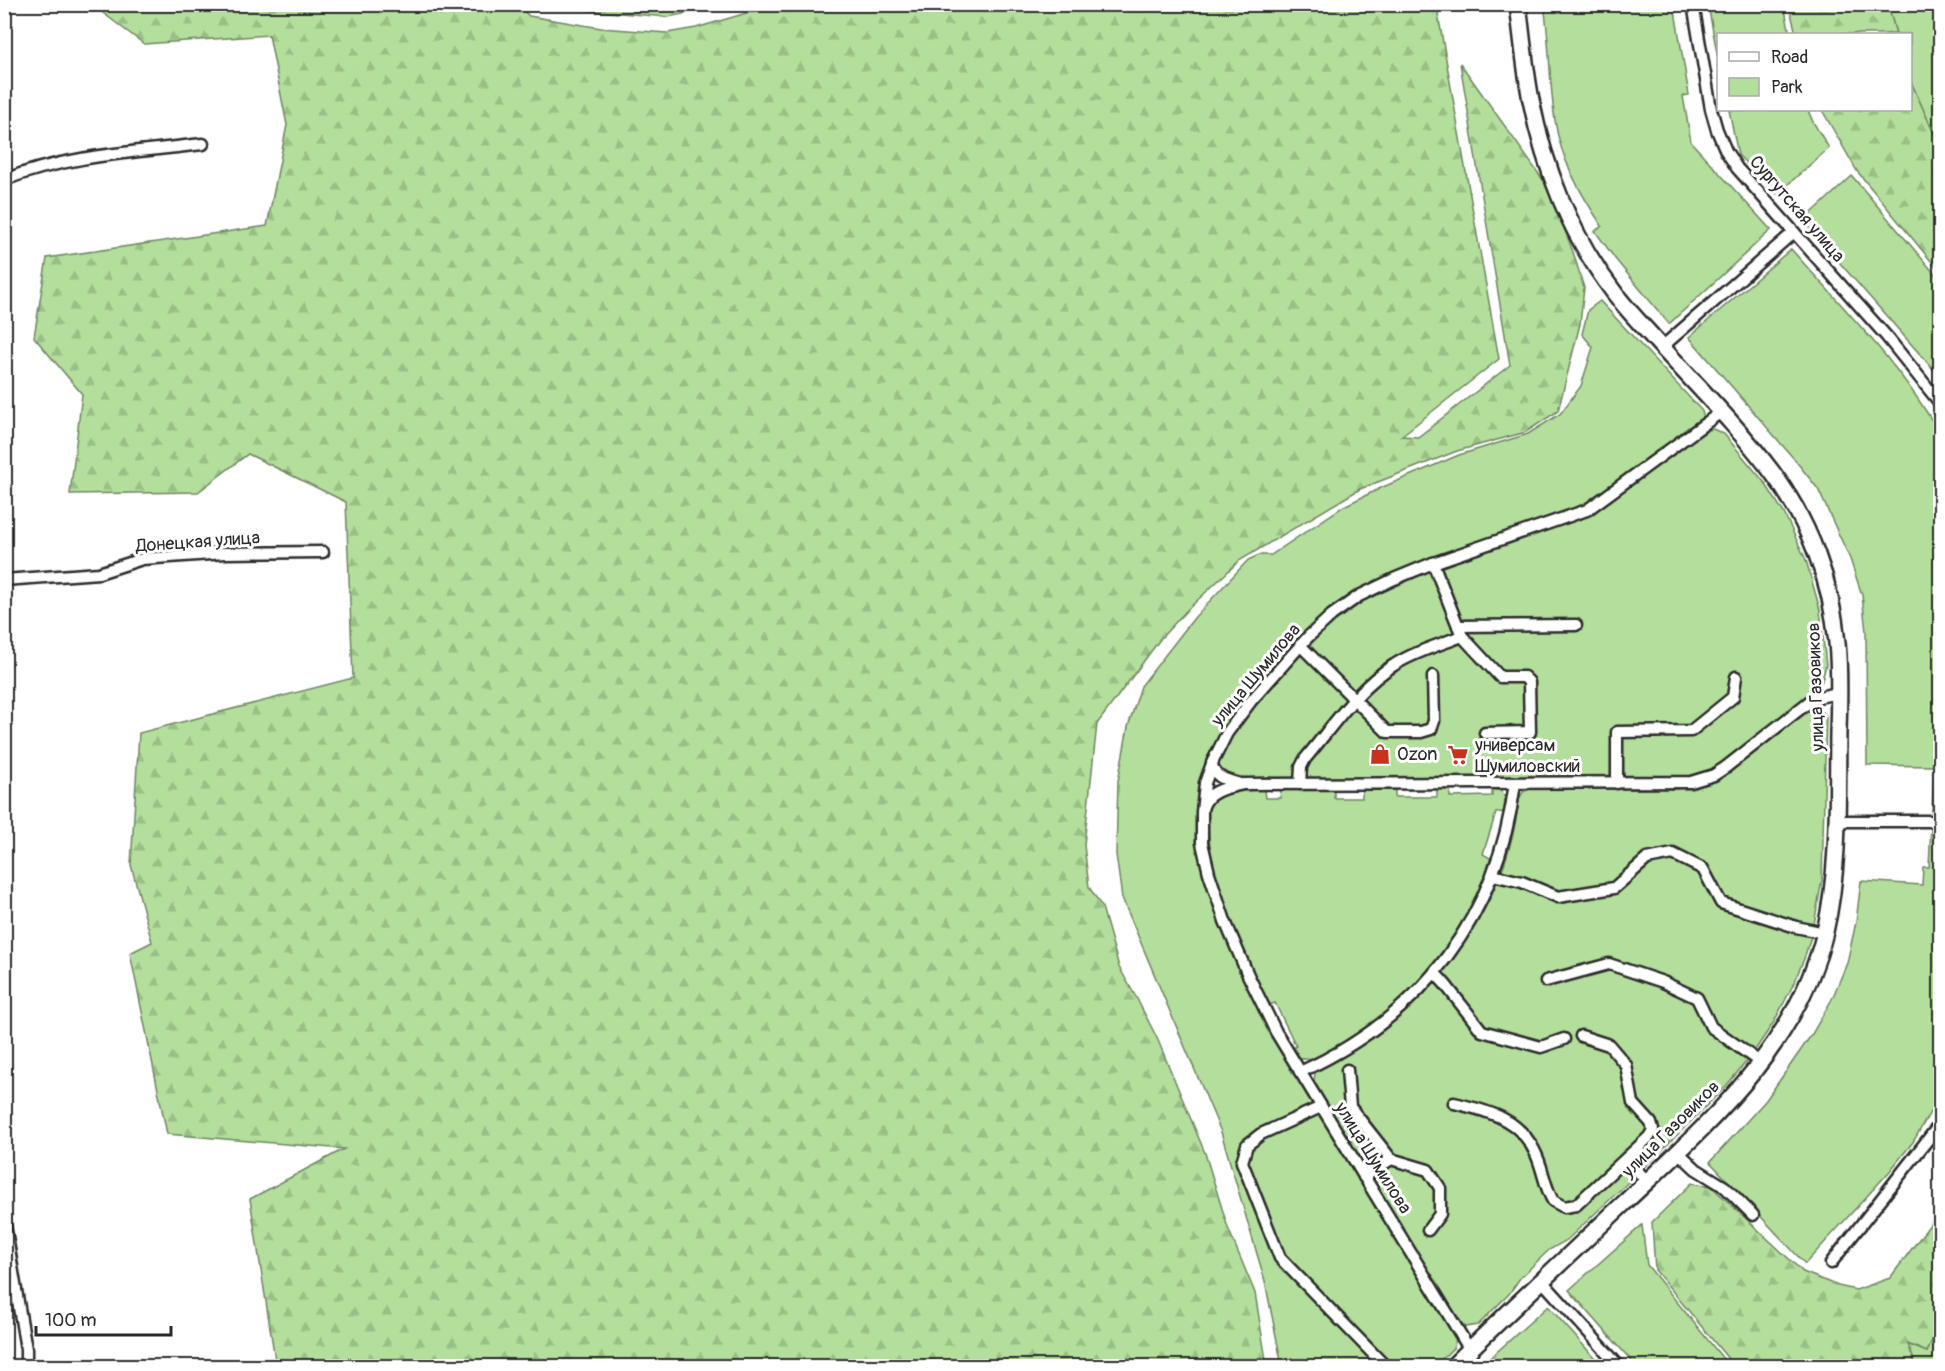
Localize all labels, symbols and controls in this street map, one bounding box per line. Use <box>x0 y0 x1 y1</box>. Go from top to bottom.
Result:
legend <box>1717 33 1912 111</box>
text: Road <box>1771 46 1808 69</box>
text: Park <box>1771 76 1803 99</box>
street label: Сургутская улица <box>1744 151 1850 267</box>
street label: Донецкая улица <box>134 526 261 558</box>
street label: улица Шумилова <box>1206 619 1306 732</box>
street label: улица Газовиков <box>1802 622 1830 753</box>
place label: универсам Шумиловский <box>1474 734 1580 778</box>
shop icon: Ozon <box>1368 742 1392 766</box>
place label: Ozon <box>1397 743 1437 766</box>
supermarket icon: универсам Шумиловский <box>1446 743 1470 767</box>
street label: улица Газовиков <box>1617 1075 1725 1183</box>
street label: улица Шумилова <box>1329 1097 1417 1218</box>
scale bar <box>36 1299 171 1337</box>
text: 100 m <box>45 1309 97 1332</box>

